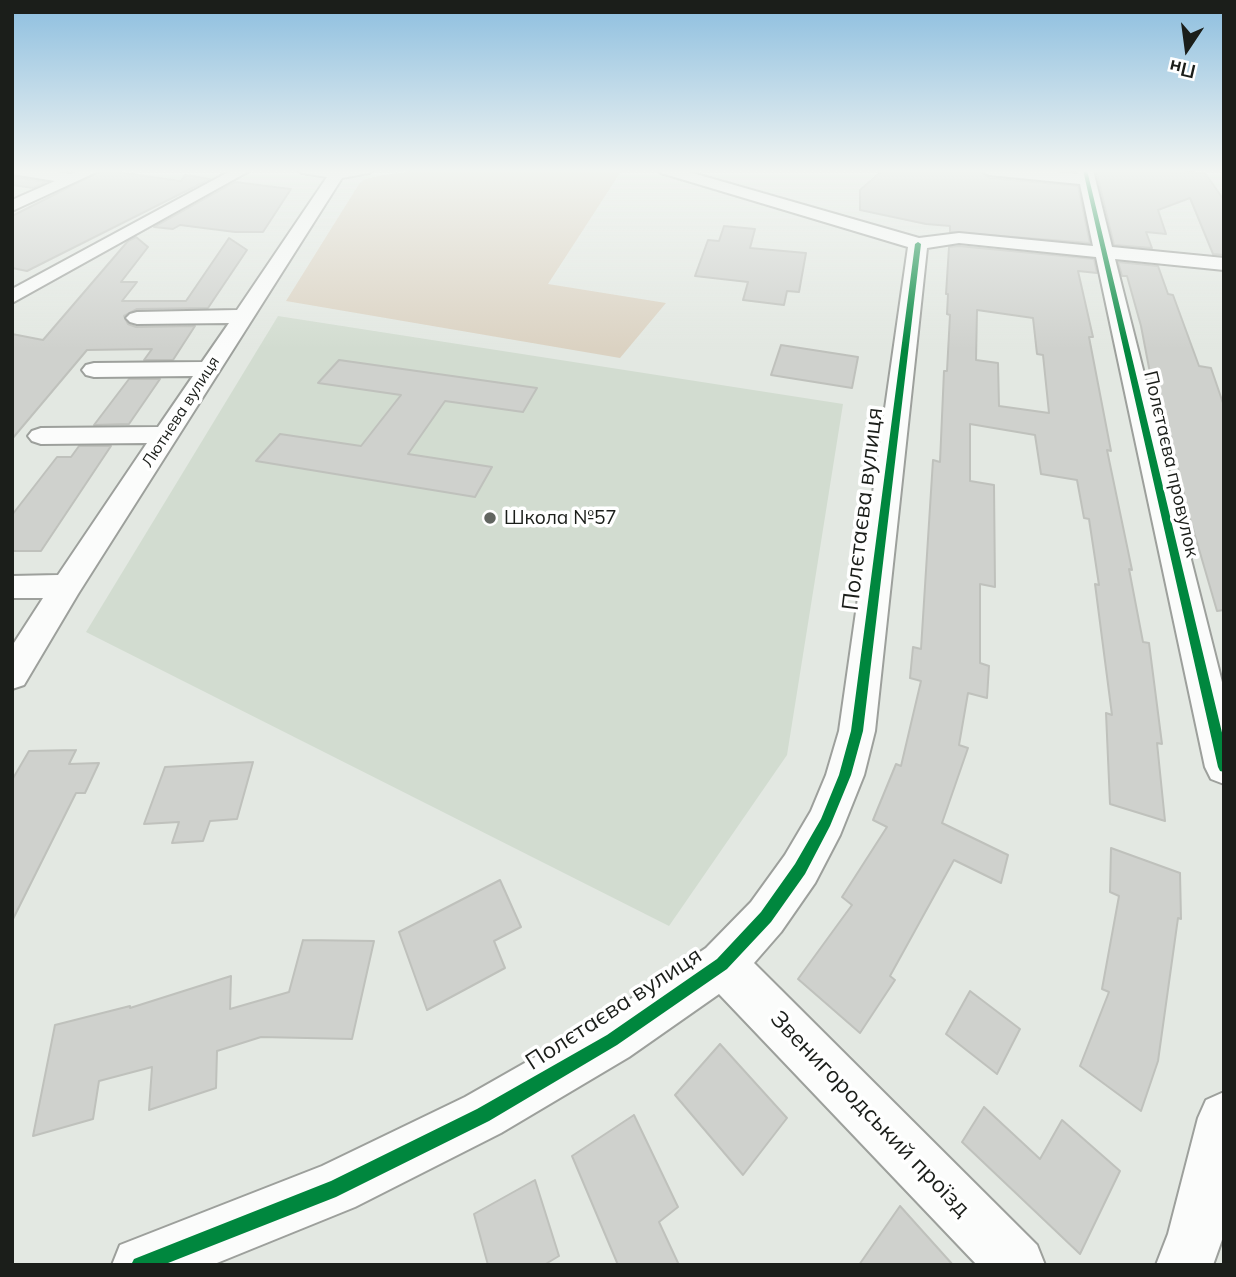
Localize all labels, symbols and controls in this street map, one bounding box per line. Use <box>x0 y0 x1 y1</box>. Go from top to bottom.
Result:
north arrow <box>1152 14 1222 84</box>
text: Пн <box>1167 55 1198 84</box>
street label: Лютнева вулиця <box>138 353 224 471</box>
street label: Полєтаєва провулок <box>1138 369 1204 559</box>
street label: Полєтаєва вулиця <box>837 406 889 612</box>
place label: Школа №57 <box>504 507 617 529</box>
marker: Школа №57 <box>482 510 498 526</box>
street label: Полєтаєва вулиця <box>521 942 707 1076</box>
street label: Звенигородський проїзд <box>764 1005 976 1223</box>

